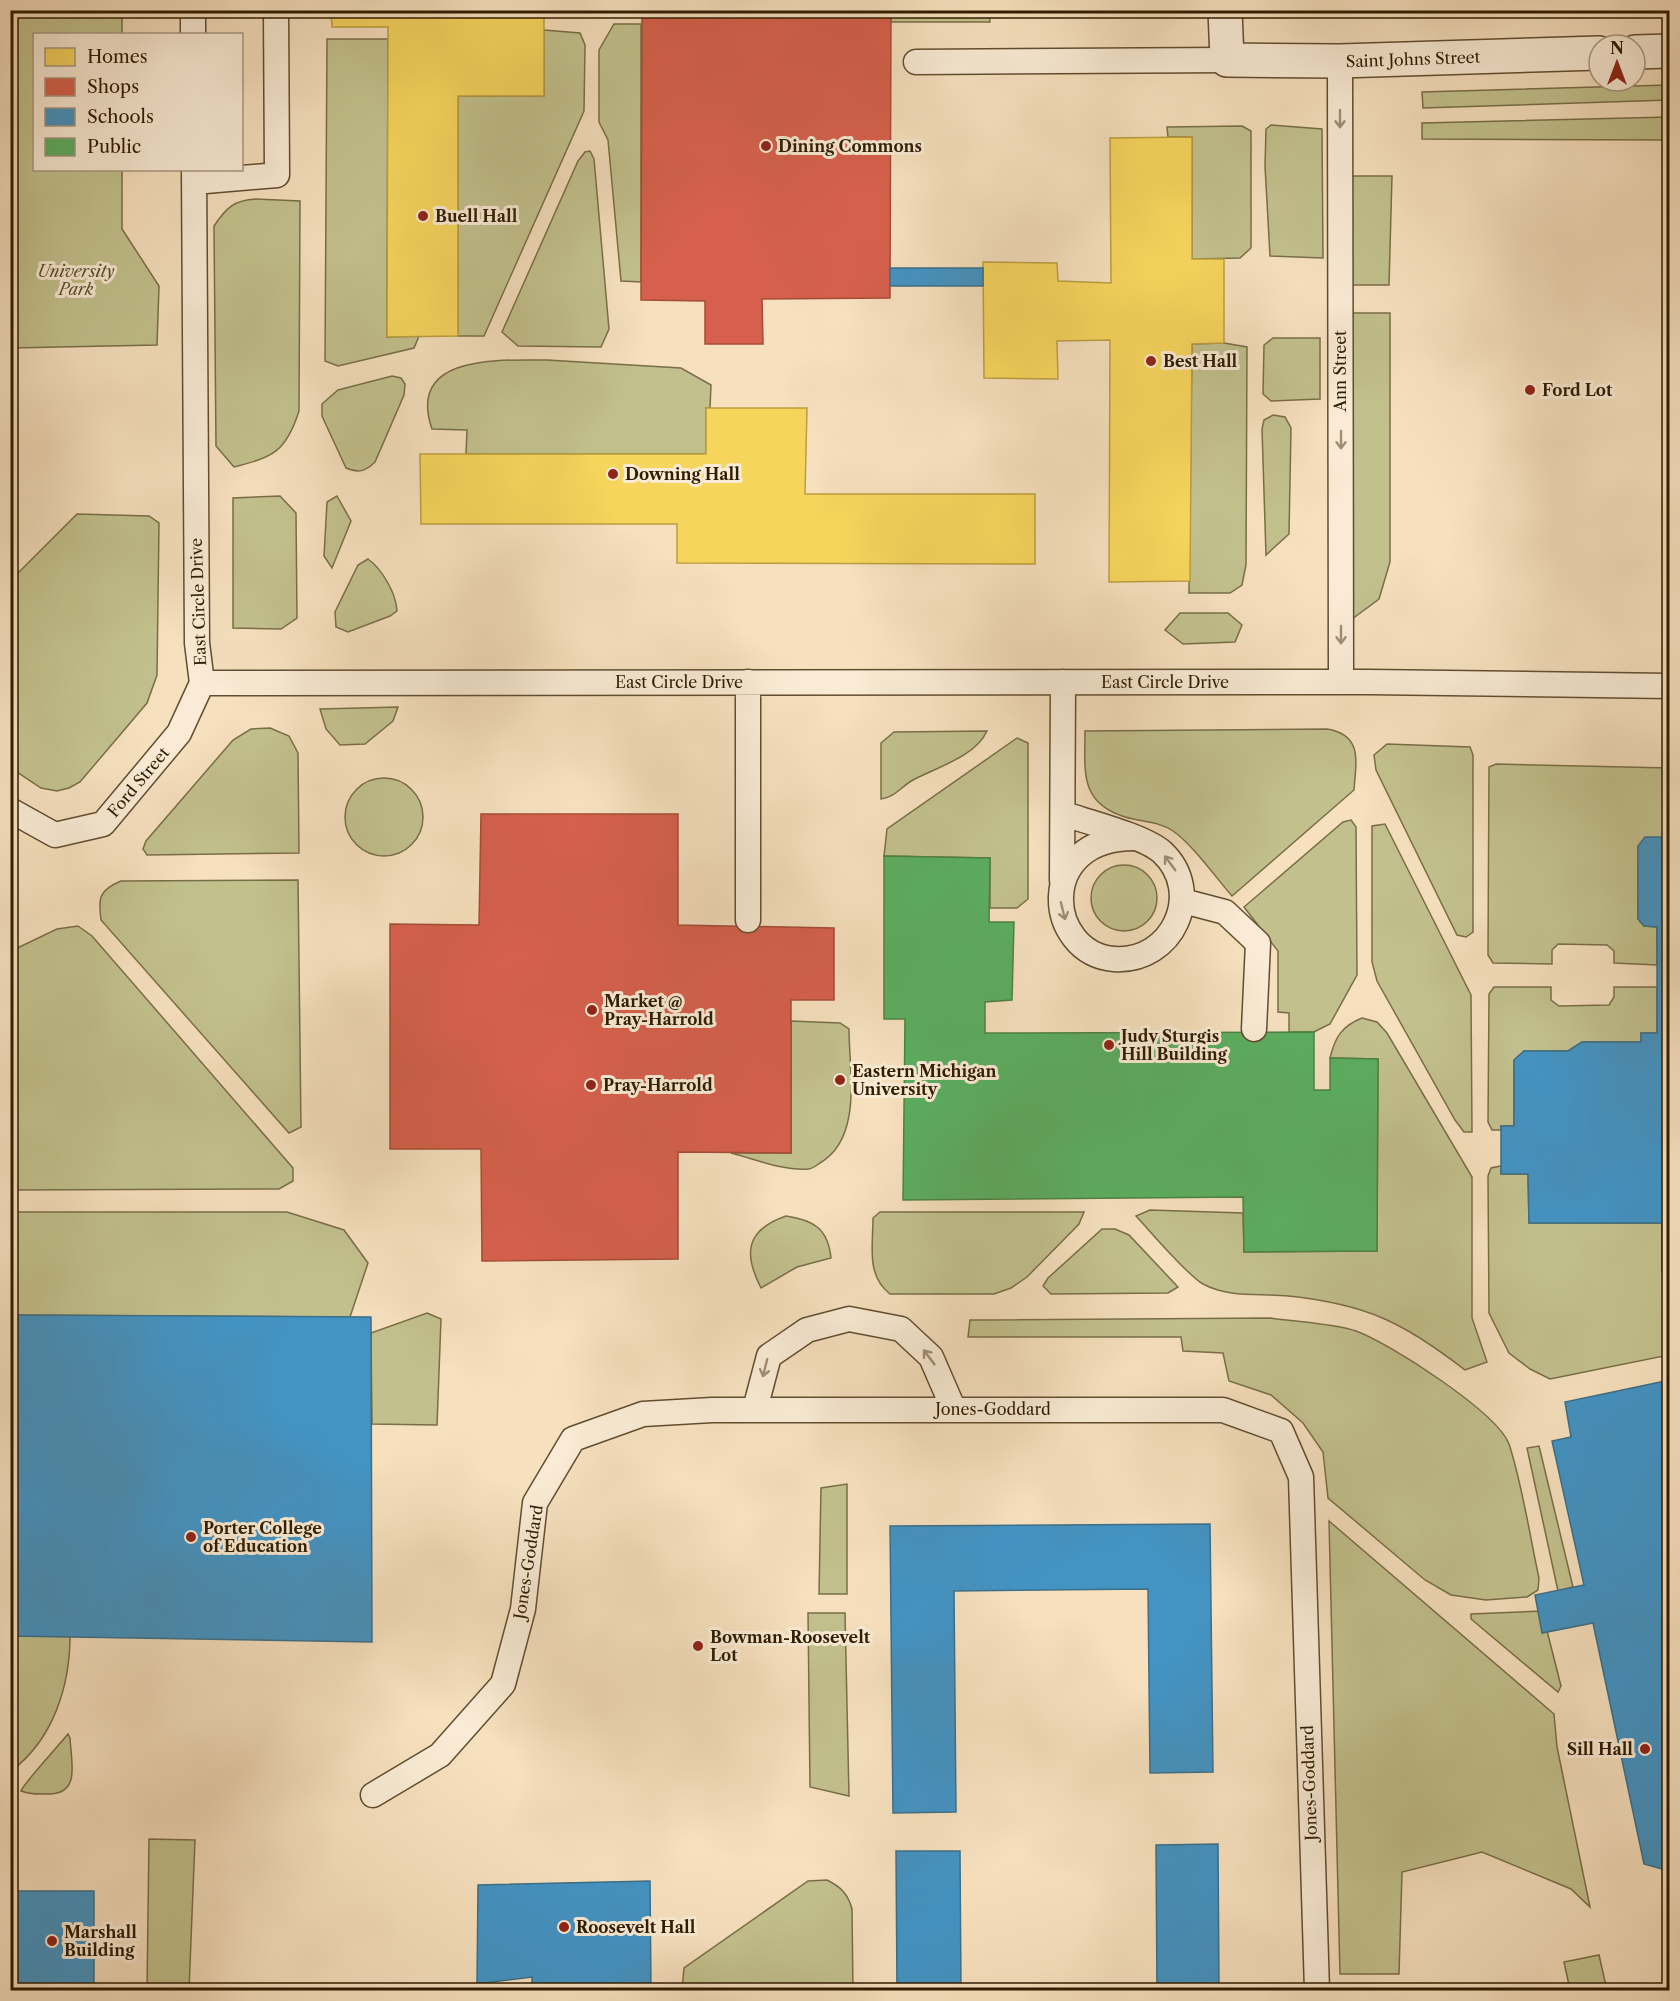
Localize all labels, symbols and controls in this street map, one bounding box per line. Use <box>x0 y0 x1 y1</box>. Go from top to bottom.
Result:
legend <box>33 33 243 171</box>
north arrow <box>1587 33 1647 93</box>
text: N <box>1610 38 1624 58</box>
text: Homes <box>87 46 148 68</box>
street label: Saint Johns Street <box>1345 47 1481 71</box>
text: Shops <box>87 76 139 98</box>
text: Schools <box>87 106 154 128</box>
one-way arrow <box>1334 109 1346 129</box>
text: Public <box>87 136 141 158</box>
place label: Dining Commons <box>778 136 922 156</box>
marker: Dining Commons <box>759 139 773 153</box>
place label: Buell Hall <box>435 206 518 226</box>
marker: Buell Hall <box>416 209 430 223</box>
park label: University Park <box>38 261 114 299</box>
street label: Ann Street <box>1330 330 1350 413</box>
place label: Best Hall <box>1163 351 1238 371</box>
marker: Best Hall <box>1144 354 1158 368</box>
place label: Ford Lot <box>1542 380 1613 400</box>
marker: Ford Lot <box>1523 383 1537 397</box>
one-way arrow <box>1335 430 1347 450</box>
place label: Downing Hall <box>625 464 740 484</box>
marker: Downing Hall <box>606 467 620 481</box>
street label: East Circle Drive <box>186 538 210 666</box>
one-way arrow <box>1335 625 1347 645</box>
street label: East Circle Drive <box>615 672 743 692</box>
street label: East Circle Drive <box>1101 672 1229 692</box>
street label: Ford Street <box>103 743 173 821</box>
one-way arrow <box>1164 855 1177 871</box>
one-way arrow <box>1058 901 1070 920</box>
place label: Market @ Pray-Harrold <box>604 991 714 1029</box>
marker: Market @ Pray-Harrold <box>585 1003 599 1017</box>
place label: Judy Sturgis Hill Building <box>1118 1026 1228 1064</box>
marker: Judy Sturgis Hill Building <box>1102 1038 1116 1052</box>
place label: Eastern Michigan University <box>852 1061 997 1099</box>
marker: Eastern Michigan University <box>833 1073 847 1087</box>
place label: Pray-Harrold <box>603 1075 713 1095</box>
marker: Pray-Harrold <box>584 1078 598 1092</box>
one-way arrow <box>922 1349 935 1365</box>
one-way arrow <box>759 1358 771 1377</box>
street label: Jones-Goddard <box>932 1399 1051 1419</box>
street label: Jones-Goddard <box>509 1503 547 1624</box>
place label: Porter College of Education <box>203 1518 322 1556</box>
marker: Porter College of Education <box>184 1530 198 1544</box>
place label: Bowman-Roosevelt Lot <box>710 1627 871 1665</box>
marker: Bowman-Roosevelt Lot <box>691 1639 705 1653</box>
street label: Jones-Goddard <box>1297 1725 1321 1844</box>
place label: Sill Hall <box>1567 1739 1633 1759</box>
marker: Sill Hall <box>1638 1742 1652 1756</box>
place label: Roosevelt Hall <box>576 1917 696 1937</box>
marker: Roosevelt Hall <box>557 1920 571 1934</box>
place label: Marshall Building <box>64 1922 137 1960</box>
marker: Marshall Building <box>45 1934 59 1948</box>

